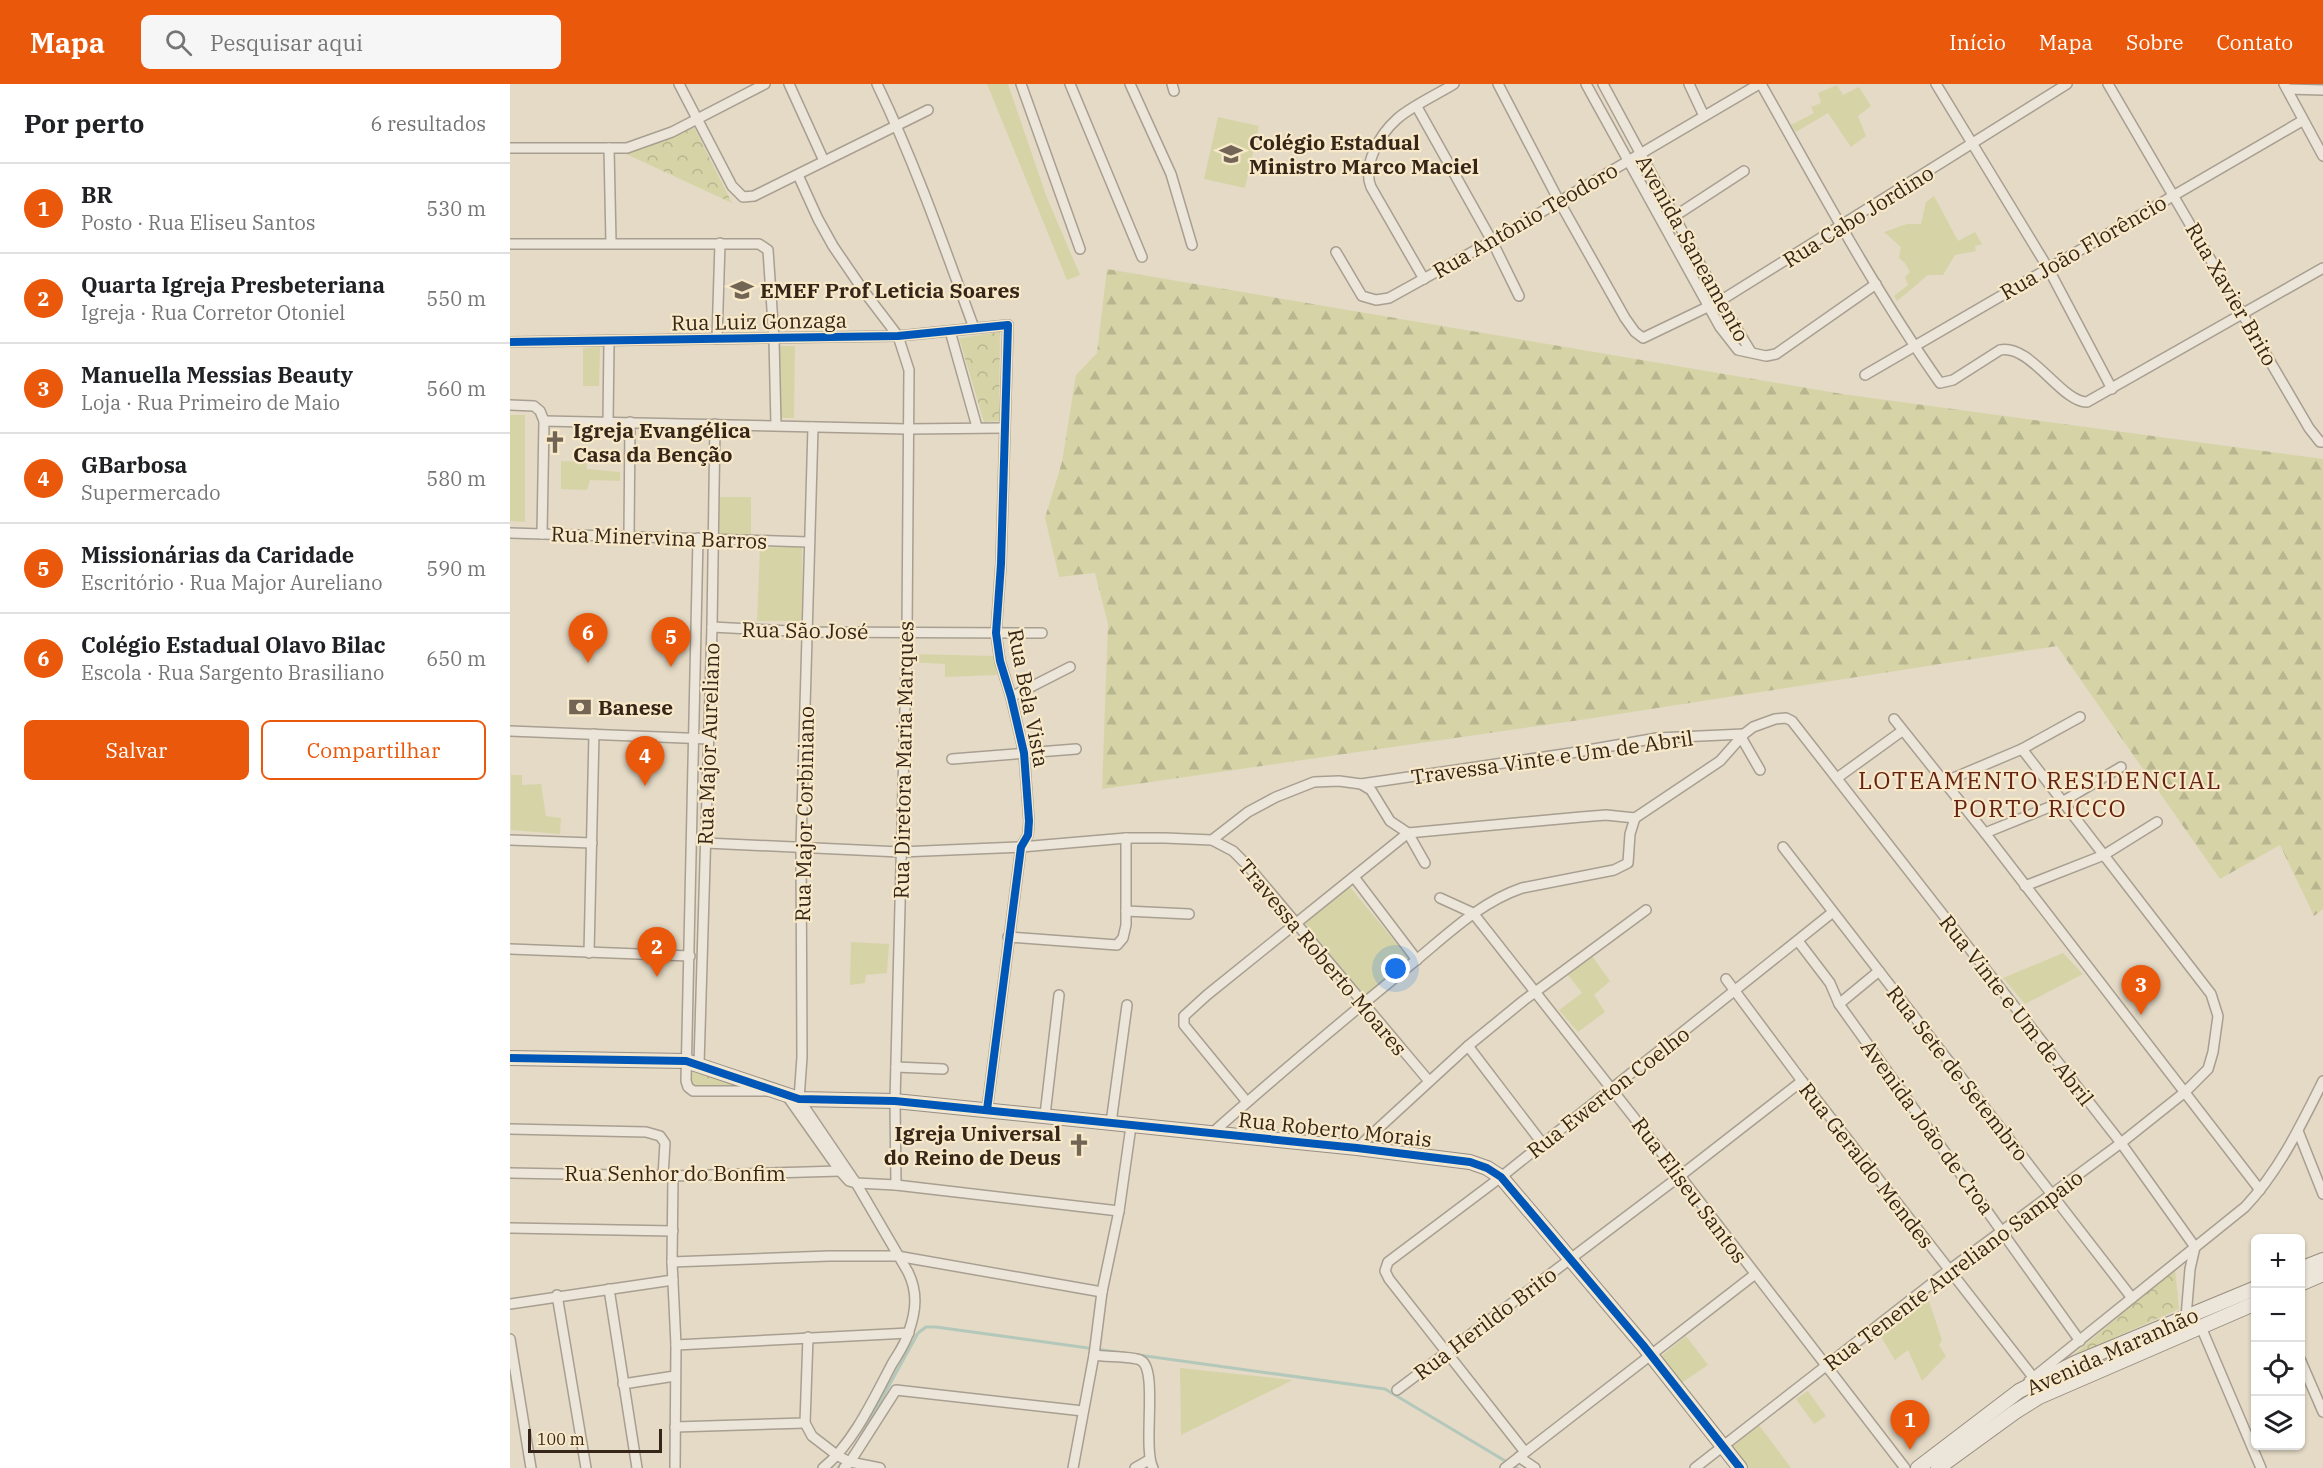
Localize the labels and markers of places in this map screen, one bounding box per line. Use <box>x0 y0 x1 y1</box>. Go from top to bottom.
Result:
place label: Colégio Estadual Ministro Marco Maciel <box>1249 128 1479 180</box>
school or university icon: Colégio Estadual Ministro Marco Maciel <box>1218 141 1244 167</box>
place label: EMEF Prof Leticia Soares <box>760 276 1020 304</box>
school or university icon: EMEF Prof Leticia Soares <box>729 277 755 303</box>
place label: Igreja Evangélica Casa da Benção <box>573 416 751 468</box>
church icon: Igreja Evangélica Casa da Benção <box>542 429 568 455</box>
pin: 6 <box>568 614 608 663</box>
pin: 5 <box>652 618 690 667</box>
place label: Banese <box>598 693 673 721</box>
bank icon: Banese <box>567 694 593 720</box>
pin: 4 <box>626 736 664 786</box>
pin: 2 <box>638 928 676 977</box>
pin: 3 <box>2122 966 2160 1015</box>
place label: Igreja Universal do Reino de Deus <box>884 1119 1061 1171</box>
church icon: Igreja Universal do Reino de Deus <box>1066 1132 1092 1158</box>
pin: 1 <box>1890 1400 1930 1450</box>

